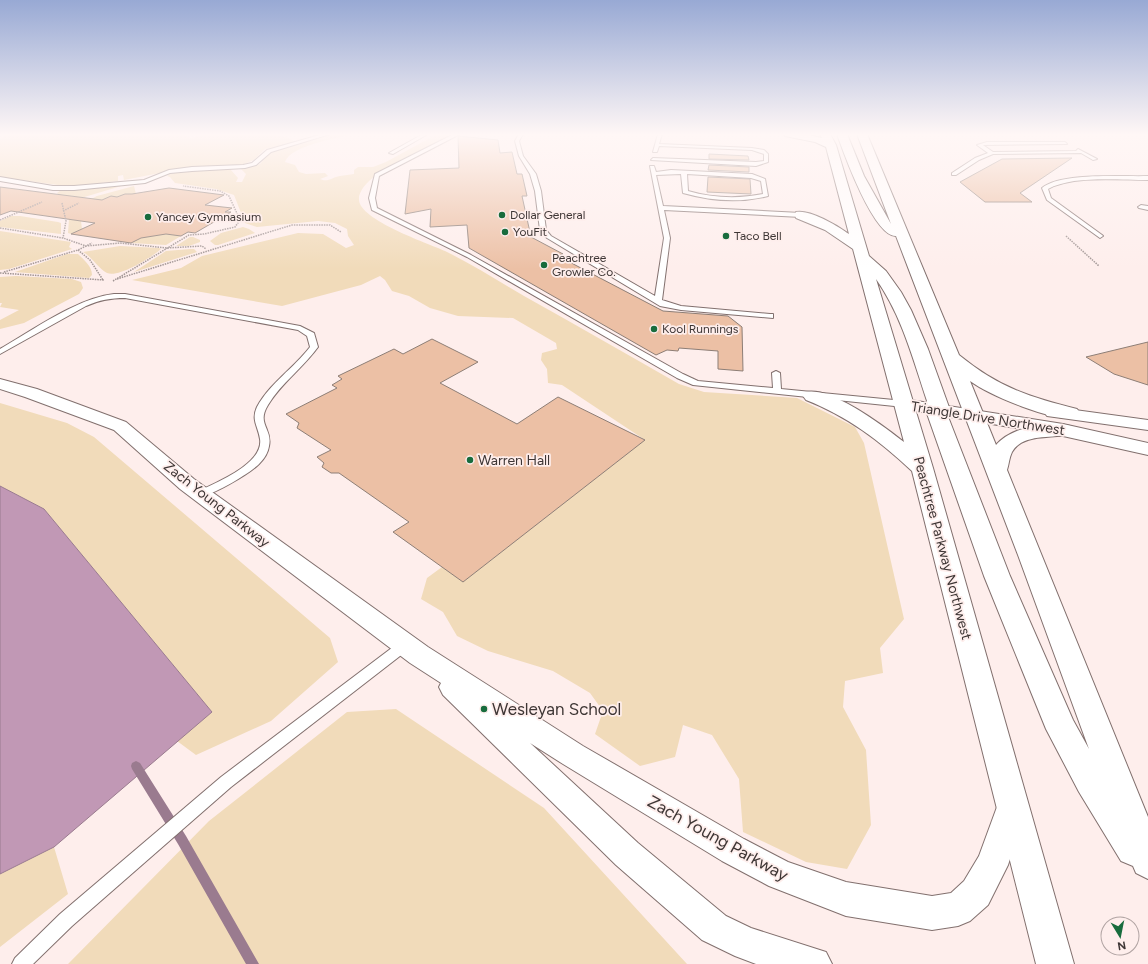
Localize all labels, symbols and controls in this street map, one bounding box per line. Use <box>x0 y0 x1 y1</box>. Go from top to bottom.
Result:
place label: Dollar General <box>510 208 585 222</box>
place label: Yancey Gymnasium <box>156 210 261 224</box>
marker: Dollar General <box>497 210 507 220</box>
marker: Yancey Gymnasium <box>143 212 153 222</box>
place label: YouFit <box>513 225 547 239</box>
marker: YouFit <box>500 227 510 237</box>
place label: Taco Bell <box>734 229 782 243</box>
marker: Taco Bell <box>721 231 731 241</box>
place label: Peachtree Growler Co. <box>552 251 616 279</box>
marker: Peachtree Growler Co. <box>539 260 549 270</box>
place label: Kool Runnings <box>662 322 739 336</box>
marker: Kool Runnings <box>649 324 659 334</box>
street label: Triangle Drive Northwest <box>910 398 1066 439</box>
place label: Warren Hall <box>478 452 550 469</box>
marker: Warren Hall <box>465 455 475 465</box>
street label: Peachtree Parkway Northwest <box>910 455 975 642</box>
street label: Zach Young Parkway <box>160 458 274 551</box>
place label: Wesleyan School <box>492 699 621 719</box>
marker: Wesleyan School <box>479 704 489 714</box>
street label: Zach Young Parkway <box>644 791 792 885</box>
north arrow <box>1100 916 1140 956</box>
text: N <box>1116 938 1127 952</box>

